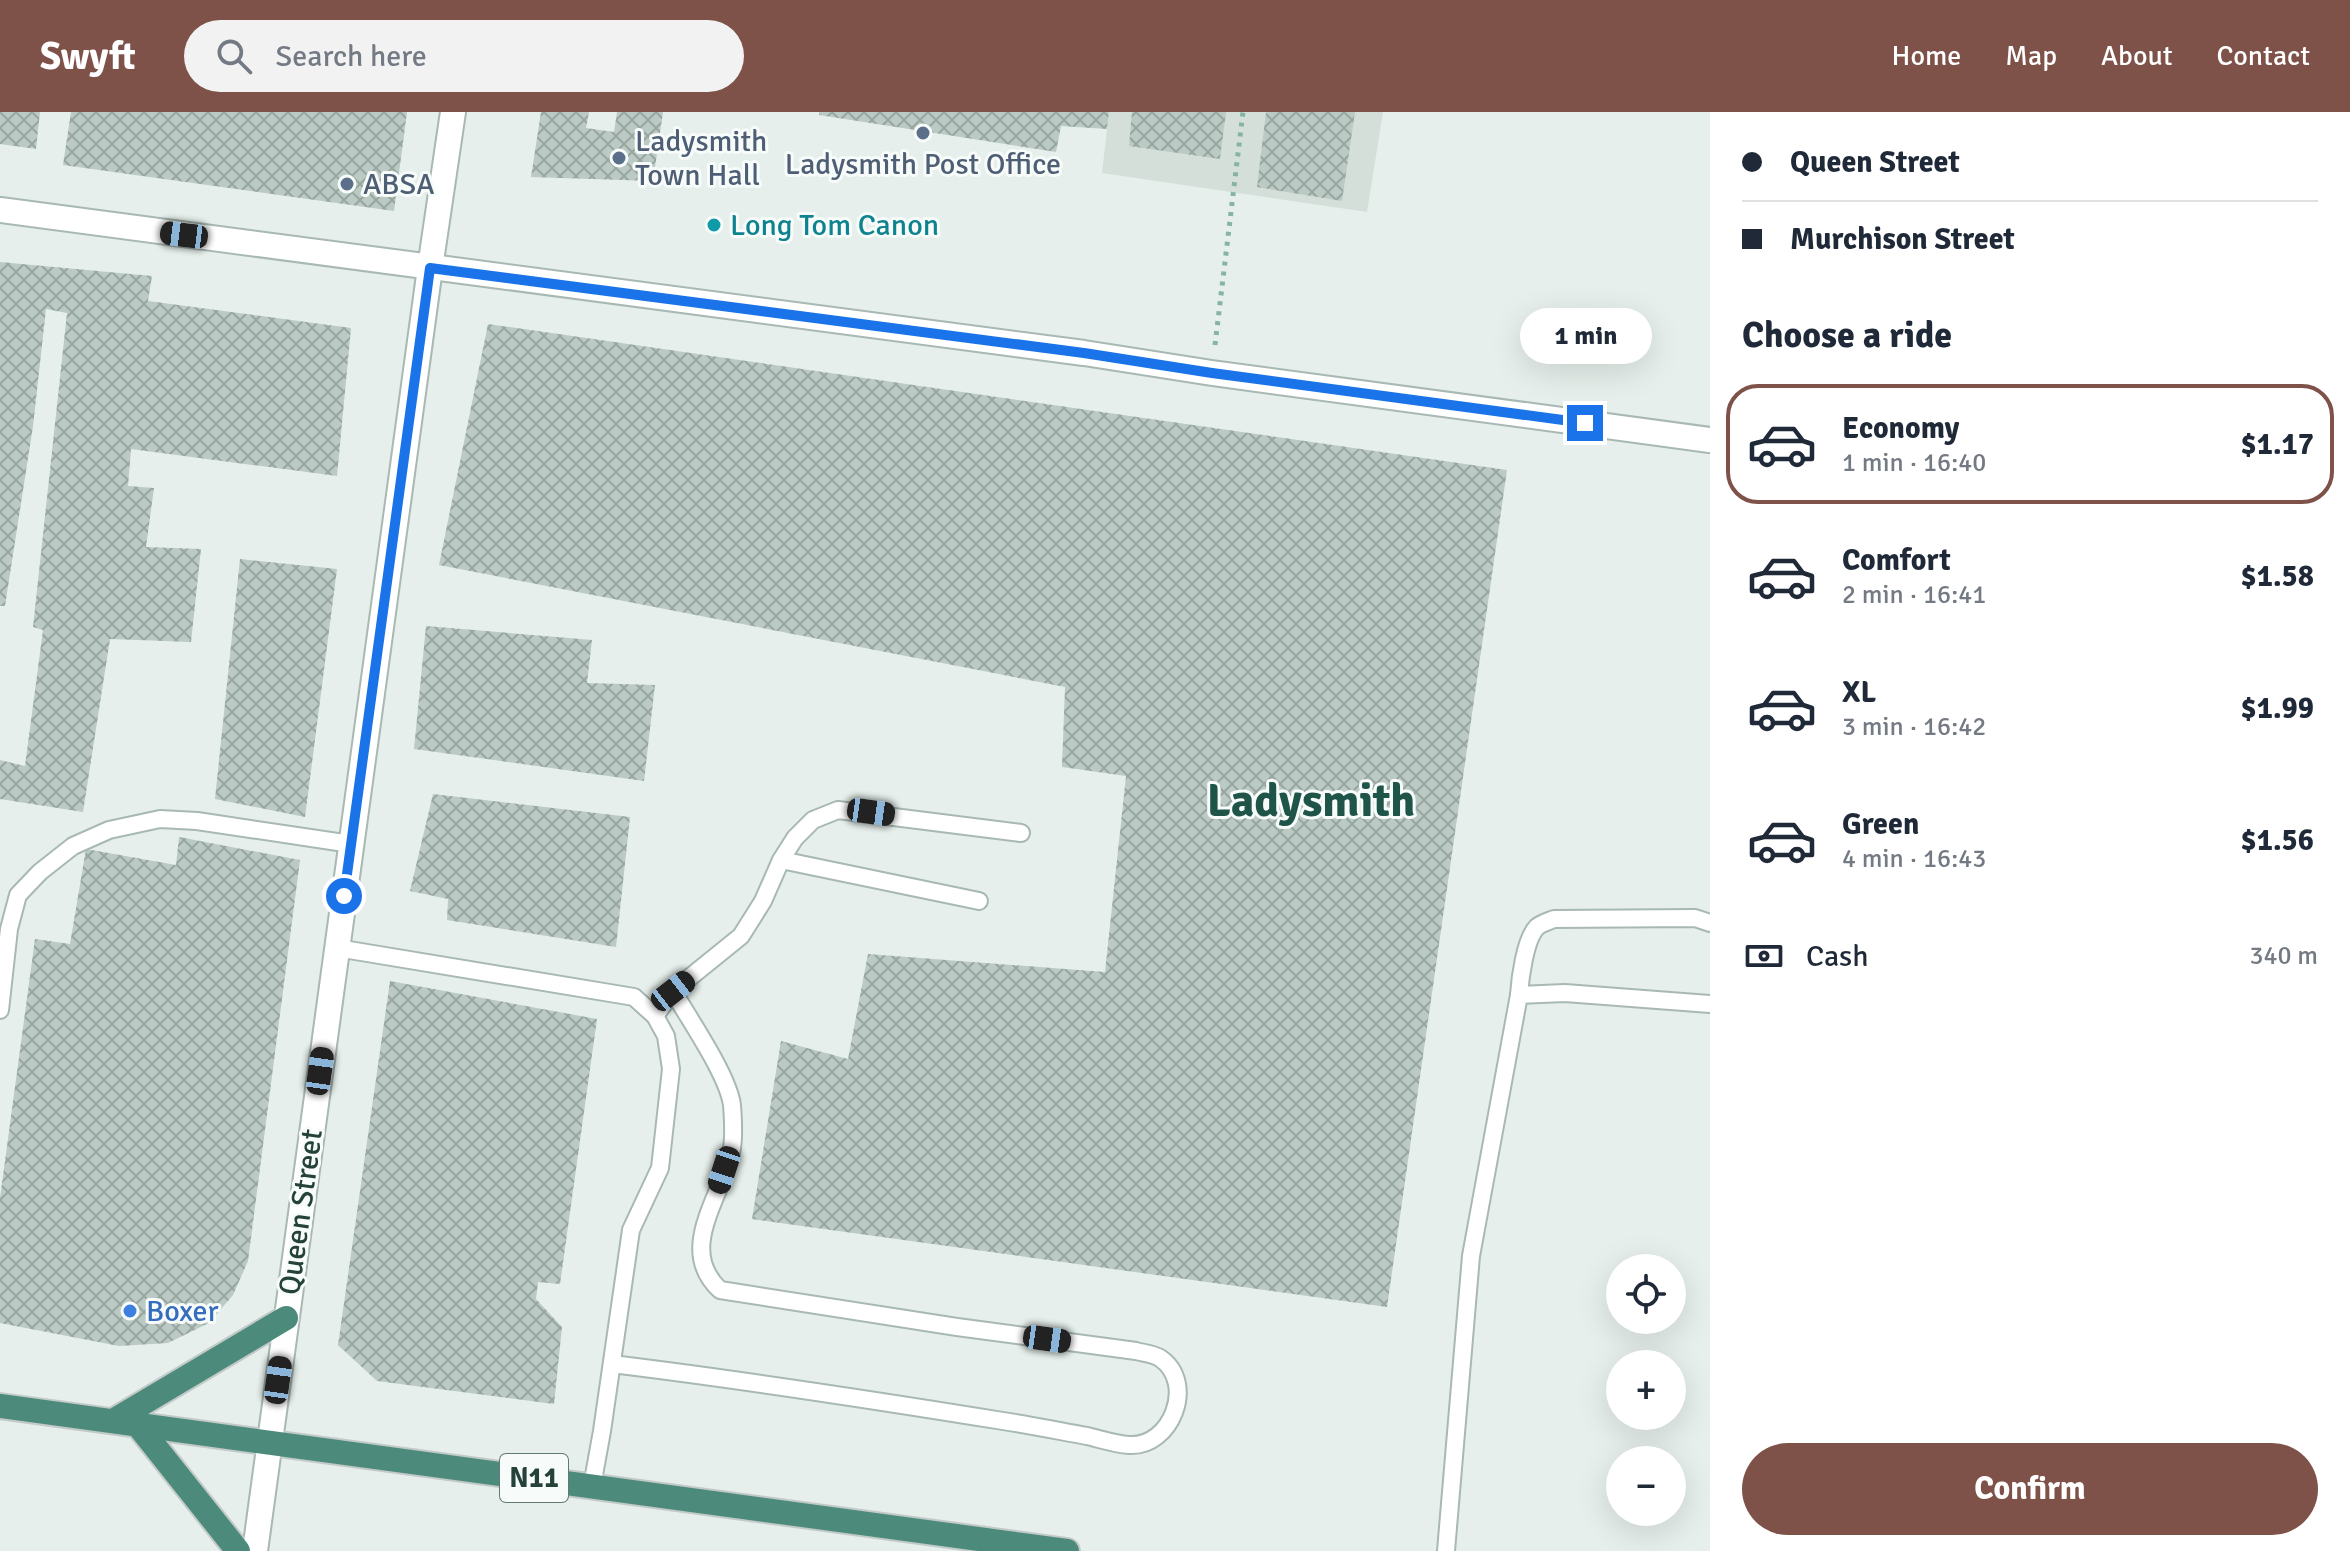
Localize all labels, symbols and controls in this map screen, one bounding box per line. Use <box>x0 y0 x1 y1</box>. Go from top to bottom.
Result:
search box <box>184 20 744 92</box>
text: Swyft <box>40 33 136 80</box>
icon: search <box>212 34 256 78</box>
text: Search here <box>276 38 427 75</box>
text: Home <box>1892 39 1961 73</box>
text: Map <box>2005 39 2057 73</box>
text: About <box>2101 39 2173 73</box>
text: Contact <box>2217 39 2310 73</box>
place label: Ladysmith Town Hall <box>635 123 767 194</box>
marker: Ladysmith Post Office <box>914 124 932 142</box>
text: Queen Street <box>1790 144 1960 181</box>
place label: Ladysmith Post Office <box>785 146 1061 183</box>
marker: Ladysmith Town Hall <box>610 149 628 167</box>
place label: ABSA <box>363 166 435 203</box>
marker: ABSA <box>338 175 356 193</box>
place label: Long Tom Canon <box>730 207 939 244</box>
marker: Long Tom Canon <box>705 216 723 234</box>
car <box>159 220 209 250</box>
text: Murchison Street <box>1790 221 2015 258</box>
callout: 1 min <box>1519 307 1651 363</box>
text: Choose a ride <box>1742 313 1952 358</box>
text: 1 min <box>1555 320 1617 352</box>
route end <box>1567 405 1603 441</box>
icon: car <box>1746 408 1818 480</box>
text: Economy <box>1842 410 1959 447</box>
text: $1.17 <box>2241 426 2314 463</box>
text: 1 min · 16:40 <box>1842 447 1986 479</box>
icon: car <box>1746 540 1818 612</box>
text: Comfort <box>1842 542 1951 579</box>
text: $1.58 <box>2241 558 2314 595</box>
text: 2 min · 16:41 <box>1842 579 1986 611</box>
icon: car <box>1746 672 1818 744</box>
text: XL <box>1842 674 1876 711</box>
text: $1.99 <box>2241 690 2314 727</box>
text: 3 min · 16:42 <box>1842 711 1986 743</box>
district label: Ladysmith <box>1207 773 1415 829</box>
car <box>846 797 896 827</box>
icon: car <box>1746 804 1818 876</box>
text: Green <box>1842 806 1919 843</box>
text: $1.56 <box>2241 822 2314 859</box>
text: 4 min · 16:43 <box>1842 843 1986 875</box>
route start <box>326 878 362 914</box>
icon: cash <box>1742 934 1786 978</box>
text: Cash <box>1806 938 1869 975</box>
text: 340 m <box>2249 940 2318 972</box>
car <box>647 967 699 1015</box>
car <box>305 1046 335 1096</box>
street label: Queen Street <box>271 1127 331 1297</box>
car <box>705 1143 743 1197</box>
map controls <box>1606 1254 1686 1526</box>
button: locate <box>1606 1254 1686 1334</box>
place label: Boxer <box>146 1293 219 1330</box>
marker: Boxer <box>121 1302 139 1320</box>
car <box>1022 1324 1072 1354</box>
button: + <box>1606 1350 1686 1430</box>
car <box>263 1355 293 1405</box>
button: Confirm <box>1742 1443 2318 1535</box>
button: − <box>1606 1446 1686 1526</box>
road number: N11 <box>500 1454 568 1502</box>

